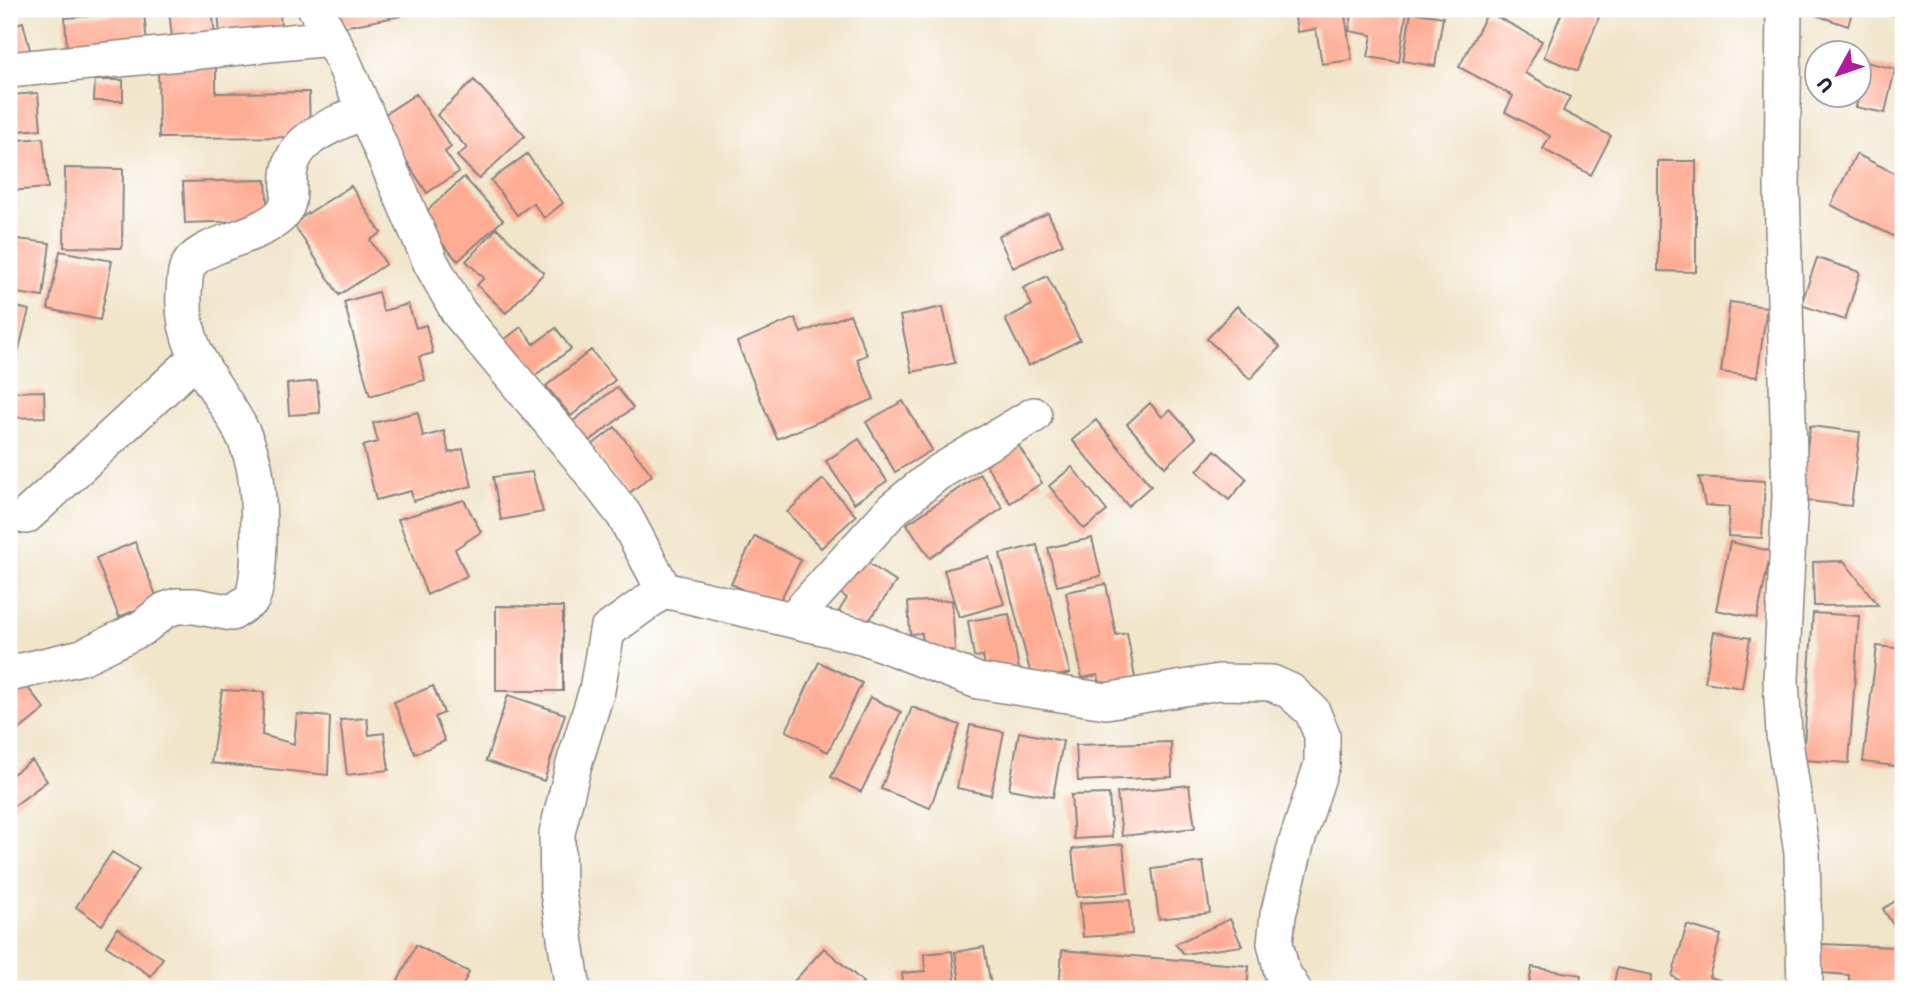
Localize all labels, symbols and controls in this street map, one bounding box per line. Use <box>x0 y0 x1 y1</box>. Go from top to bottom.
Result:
north arrow <box>1804 38 1874 108</box>
text: U <box>1812 72 1839 98</box>

